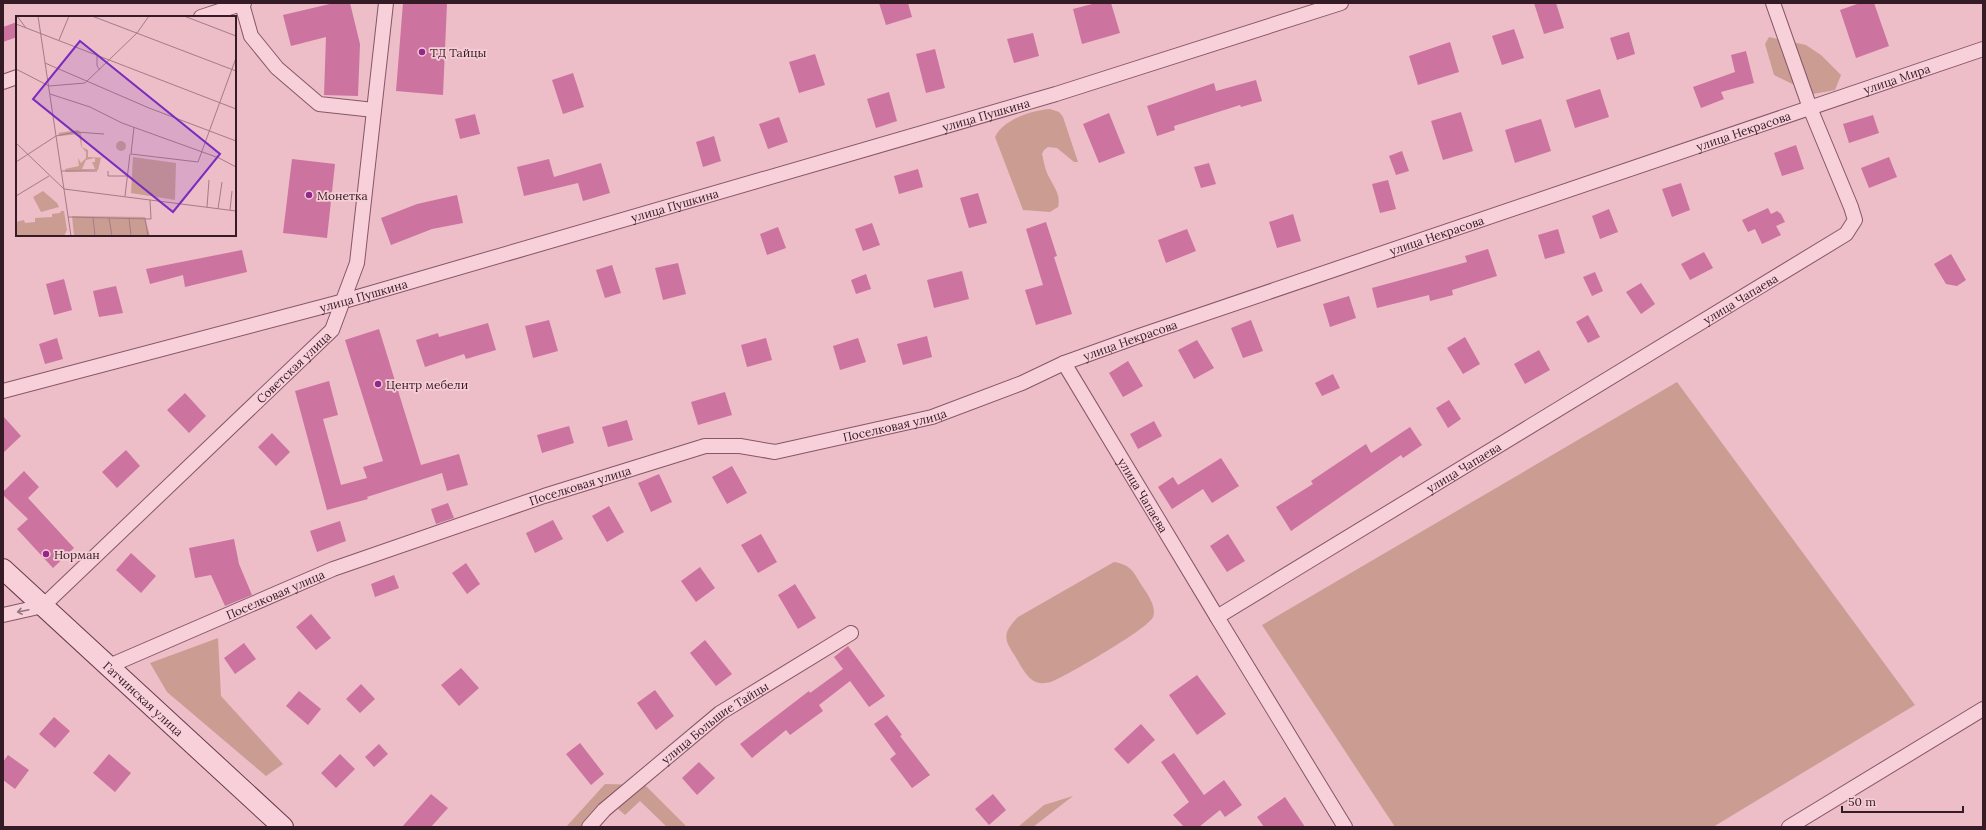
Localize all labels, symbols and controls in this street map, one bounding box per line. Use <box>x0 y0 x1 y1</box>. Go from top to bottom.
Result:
inset map <box>16 16 236 236</box>
place label: ТД Тайцы <box>430 45 487 60</box>
marker: ТД Тайцы <box>417 47 427 57</box>
street label: улица Мира <box>1861 60 1932 97</box>
street label: улица Пушкина <box>940 95 1031 134</box>
street label: улица Некрасова <box>1694 107 1793 154</box>
street label: улица Пушкина <box>629 185 720 225</box>
place label: Монетка <box>317 188 368 203</box>
marker: Монетка <box>304 190 314 200</box>
street label: улица Некрасова <box>1387 212 1486 258</box>
street label: улица Чапаева <box>1700 270 1780 327</box>
street label: улица Пушкина <box>318 275 409 315</box>
street label: улица Некрасова <box>1081 316 1179 363</box>
street label: Советская улица <box>253 328 334 406</box>
place label: Центр мебели <box>386 377 468 392</box>
marker: Центр мебели <box>373 379 383 389</box>
street label: Поселковая улица <box>841 405 948 444</box>
street label: улица Чапаева <box>1423 439 1504 495</box>
street label: улица Чапаева <box>1115 455 1172 535</box>
street label: Поселковая улица <box>527 462 633 508</box>
place label: Норман <box>54 547 100 562</box>
marker: Норман <box>41 549 51 559</box>
street label: Поселковая улица <box>223 566 327 622</box>
one-way arrow <box>17 607 30 615</box>
street label: Гатчинская улица <box>100 658 187 739</box>
street label: улица Большие Тайцы <box>658 678 771 767</box>
scale bar <box>1842 788 1963 814</box>
text: 50 m <box>1848 794 1876 809</box>

